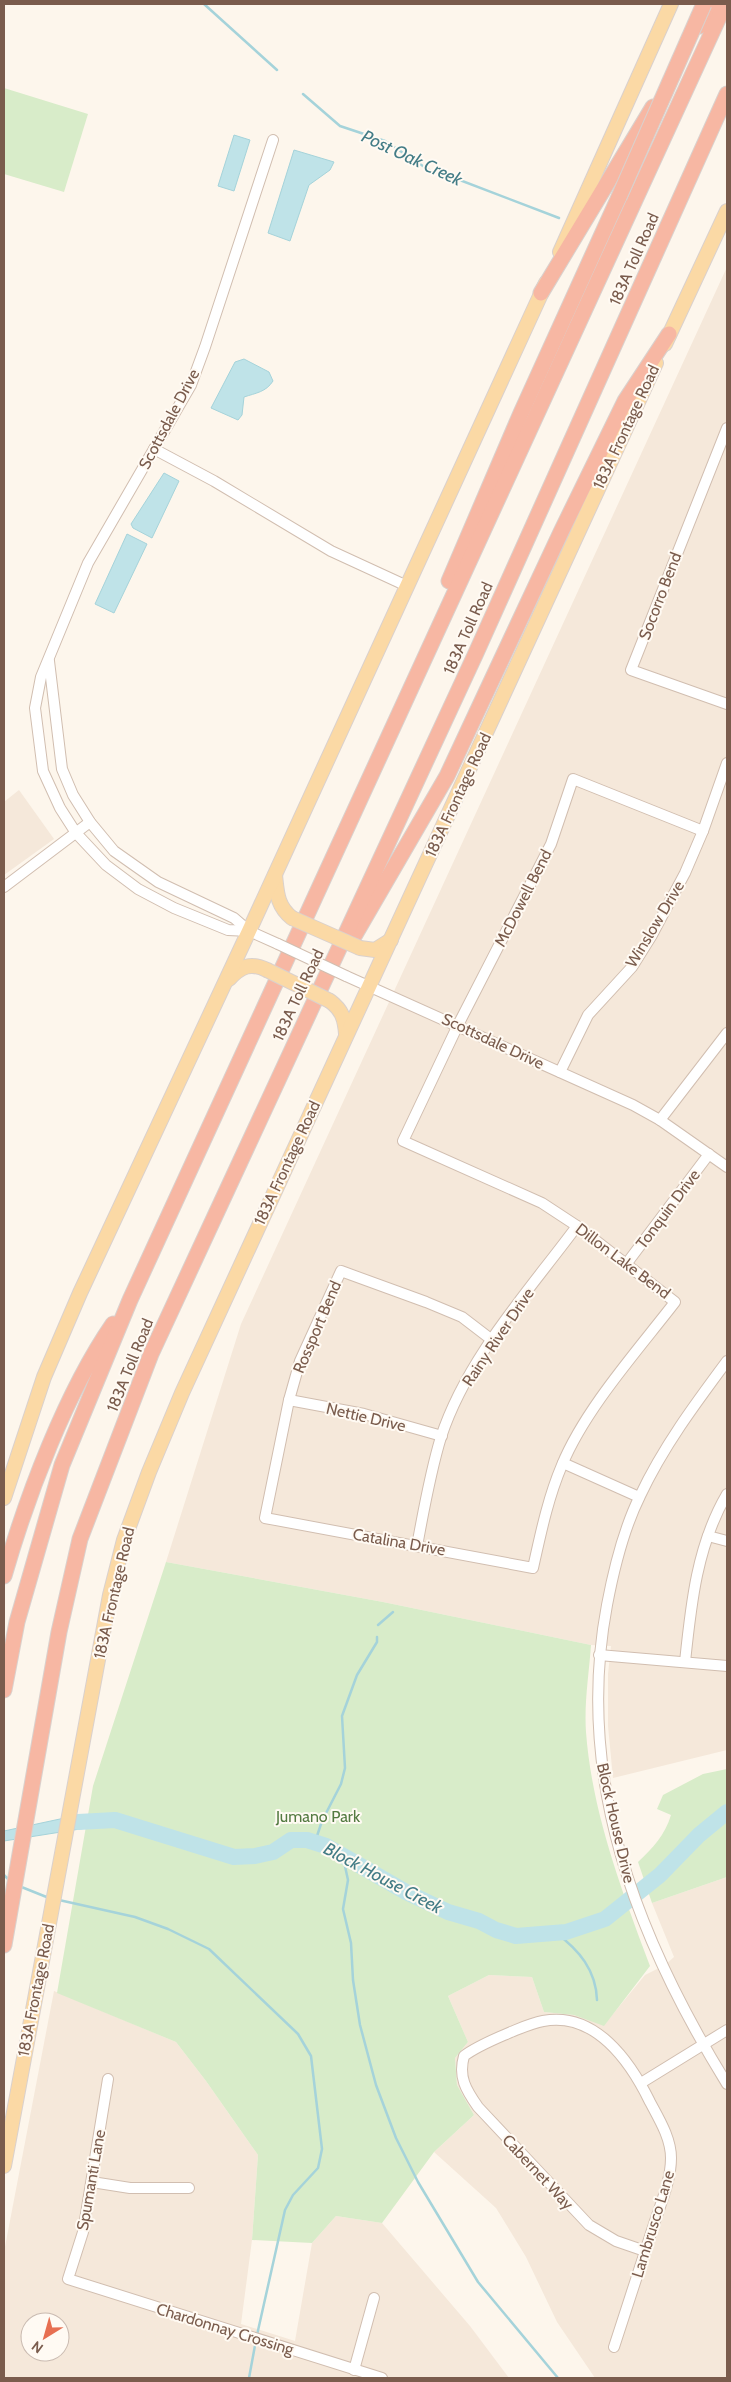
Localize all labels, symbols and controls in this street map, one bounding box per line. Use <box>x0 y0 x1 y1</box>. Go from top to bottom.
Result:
water label: Post Oak Creek <box>358 125 467 191</box>
street label: 183A Toll Road <box>605 210 663 308</box>
street label: 183A Frontage Road <box>589 362 663 492</box>
street label: Scottsdale Drive <box>135 366 203 472</box>
street label: Socorro Bend <box>635 550 685 642</box>
street label: 183A Toll Road <box>439 579 497 677</box>
street label: 183A Frontage Road <box>421 730 495 860</box>
street label: McDowell Bend <box>490 846 556 950</box>
street label: Winslow Drive <box>622 877 688 971</box>
street label: 183A Toll Road <box>268 946 328 1044</box>
street label: Scottsdale Drive <box>439 1009 547 1073</box>
street label: 183A Frontage Road <box>250 1098 324 1228</box>
street label: Tonquin Drive <box>632 1166 704 1252</box>
street label: Dillon Lake Bend <box>572 1219 674 1303</box>
street label: Rossport Bend <box>289 1278 345 1376</box>
street label: Rainy River Drive <box>458 1284 538 1390</box>
street label: 183A Toll Road <box>103 1316 157 1414</box>
street label: Nettie Drive <box>324 1399 408 1435</box>
street label: 183A Frontage Road <box>90 1525 138 1661</box>
street label: Catalina Drive <box>351 1525 447 1559</box>
street label: Block House Drive <box>593 1761 639 1885</box>
park label: Jumano Park <box>275 1807 361 1826</box>
water label: Block House Creek <box>320 1837 447 1919</box>
street label: 183A Frontage Road <box>14 1922 58 2058</box>
street label: Spumanti Lane <box>73 2128 109 2232</box>
street label: Cabernet Way <box>498 2131 578 2213</box>
street label: Lambrusco Lane <box>628 2168 678 2280</box>
street label: Chardonnay Crossing <box>154 2299 297 2359</box>
north arrow <box>20 2312 70 2362</box>
text: N <box>28 2337 47 2358</box>

